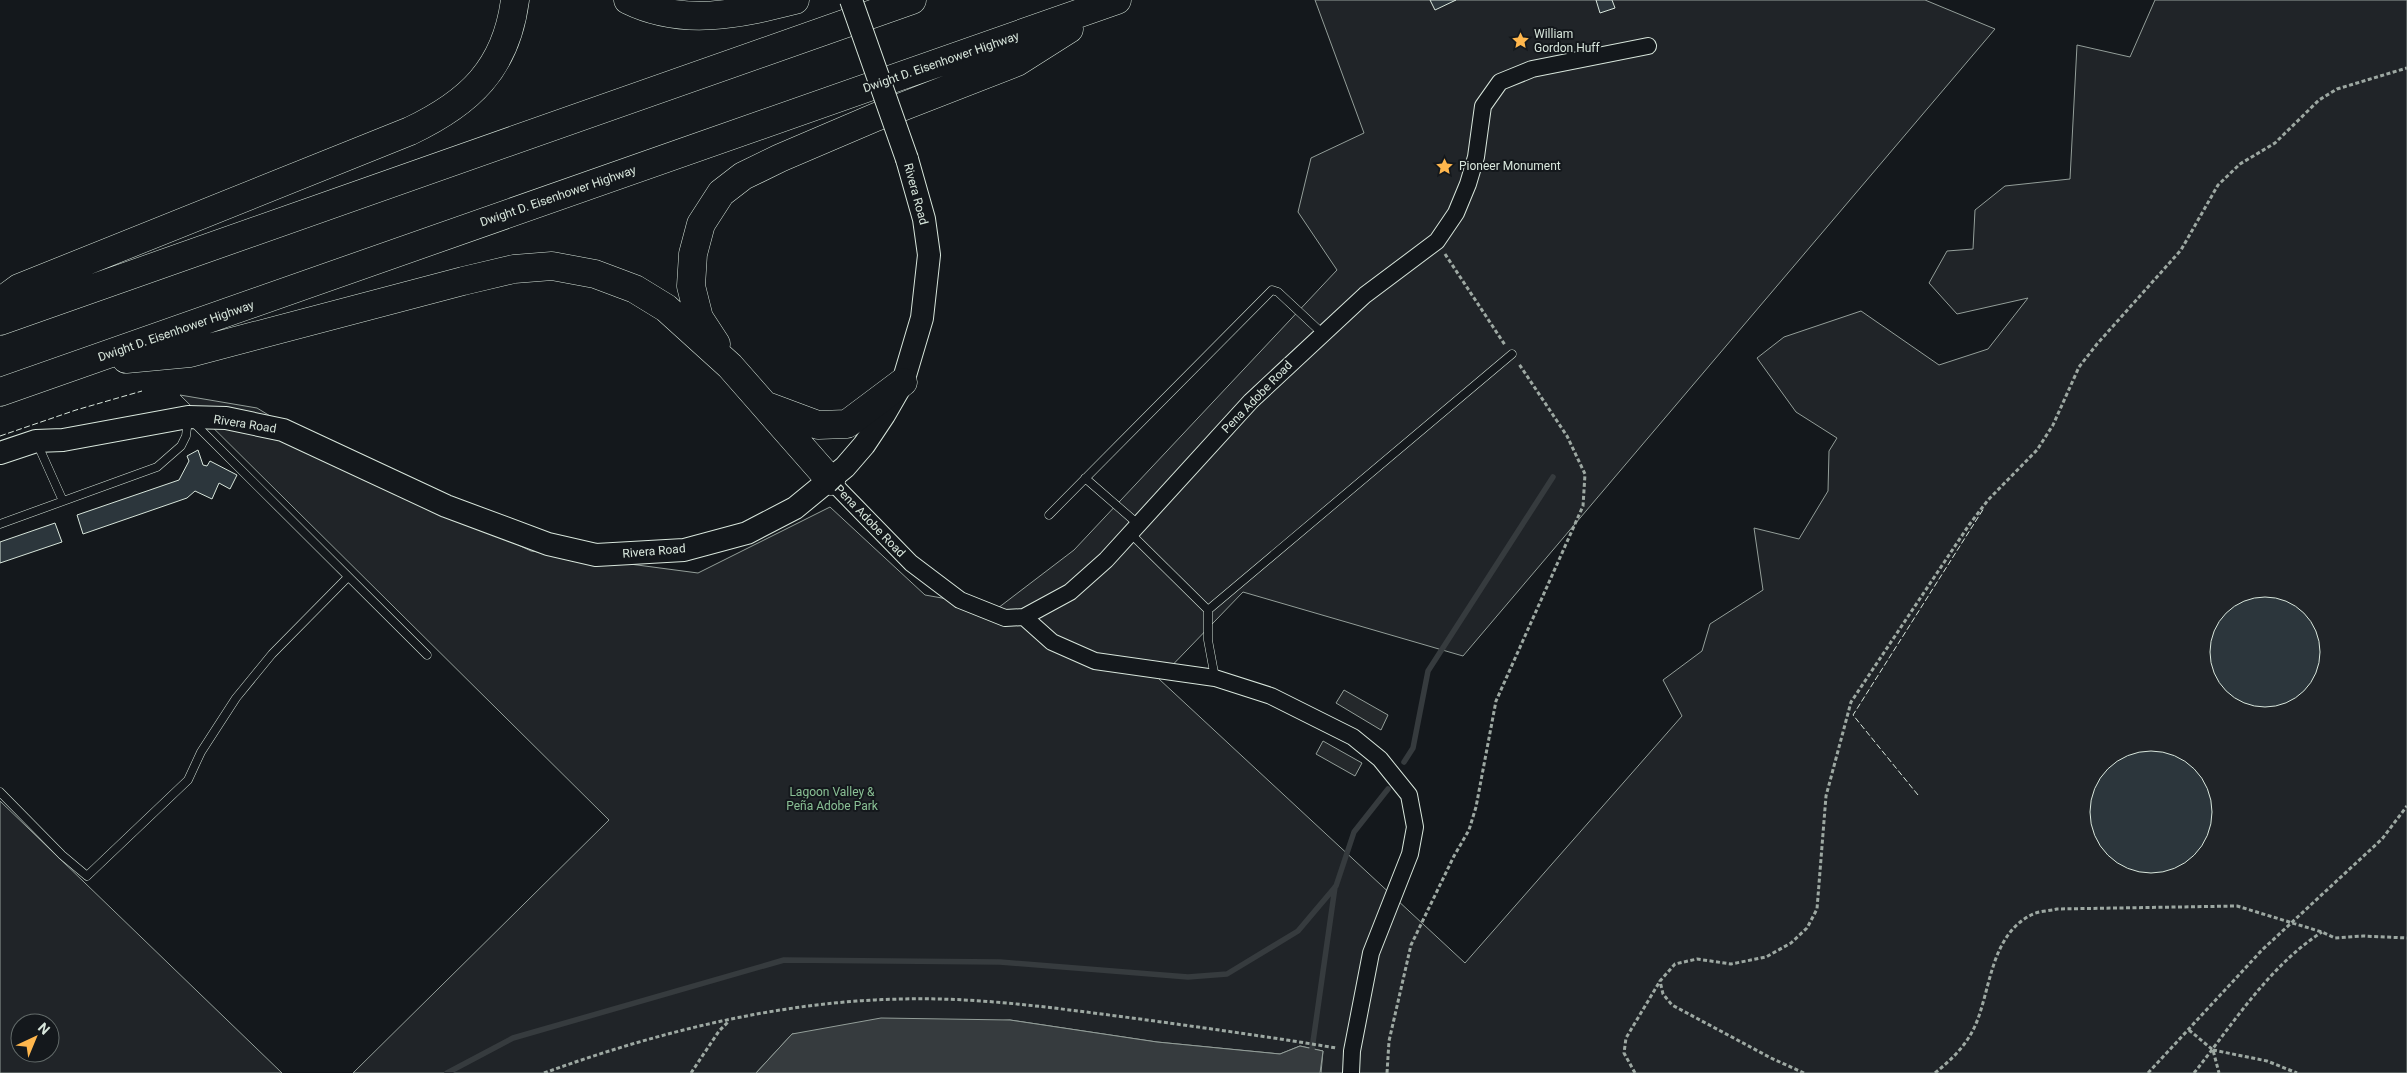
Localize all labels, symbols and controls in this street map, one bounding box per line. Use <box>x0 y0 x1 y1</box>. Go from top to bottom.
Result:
place label: William Gordon Huff <box>1534 27 1601 55</box>
street label: Dwight D. Eisenhower Highway <box>861 29 1021 95</box>
place icon: William Gordon Huff <box>1510 31 1530 51</box>
place icon: Pioneer Monument <box>1435 156 1455 176</box>
place label: Pioneer Monument <box>1459 159 1561 173</box>
street label: Rivera Road <box>901 162 931 226</box>
street label: Dwight D. Eisenhower Highway <box>478 163 638 229</box>
street label: Dwight D. Eisenhower Highway <box>96 298 256 364</box>
street label: Pena Adobe Road <box>1219 358 1295 436</box>
street label: Rivera Road <box>213 412 277 436</box>
street label: Pena Adobe Road <box>832 482 908 560</box>
street label: Rivera Road <box>622 541 686 561</box>
park label: Lagoon Valley & Peña Adobe Park <box>786 785 879 813</box>
north arrow <box>10 1013 60 1063</box>
text: N <box>35 1019 53 1038</box>

